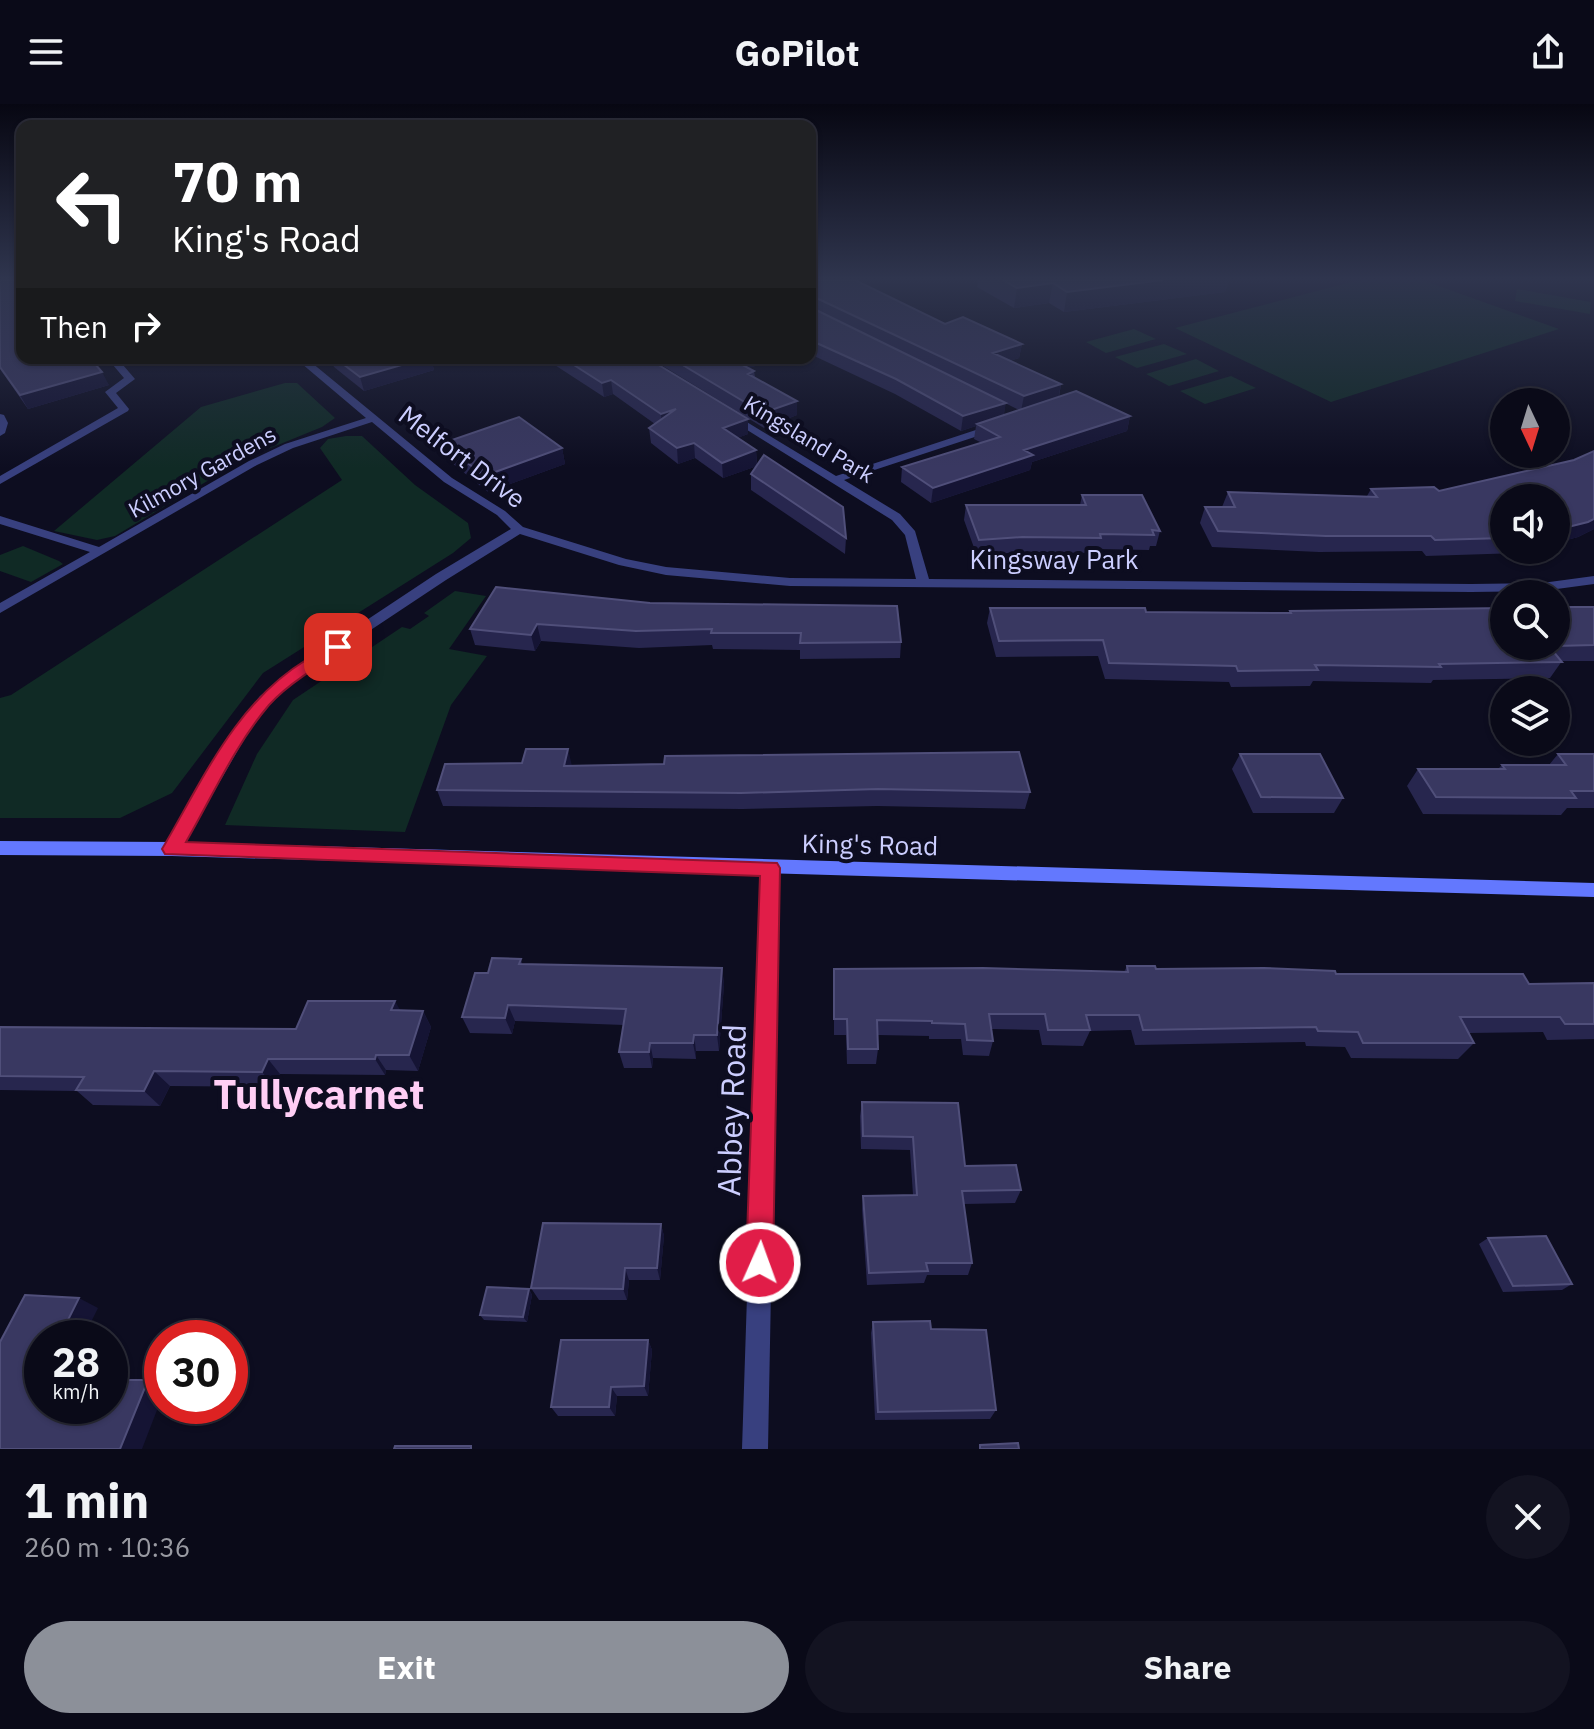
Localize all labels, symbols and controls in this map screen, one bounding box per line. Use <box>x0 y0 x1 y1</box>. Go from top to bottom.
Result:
text: GoPilot <box>735 29 859 76</box>
icon: menu <box>24 30 68 74</box>
icon: share <box>1526 30 1570 74</box>
text: 70 m <box>172 145 302 217</box>
icon: left <box>40 152 144 256</box>
text: King's Road <box>172 215 361 262</box>
icon: right <box>124 304 168 348</box>
text: Then <box>40 307 108 346</box>
street label: Kingsland Park <box>739 388 880 489</box>
north arrow <box>1490 388 1570 468</box>
map controls <box>1490 388 1570 756</box>
street label: Melfort Drive <box>392 397 533 515</box>
street label: Kilmory Gardens <box>123 419 281 524</box>
button: sound <box>1490 484 1570 564</box>
street label: Kingsway Park <box>969 542 1139 576</box>
button: search <box>1490 580 1570 660</box>
pin <box>304 613 372 681</box>
icon: arrive <box>316 625 360 669</box>
button: layers <box>1490 676 1570 756</box>
street label: King's Road <box>801 826 939 862</box>
street label: Abbey Road <box>707 1023 755 1197</box>
district label: Tullycarnet <box>213 1068 425 1120</box>
position arrow <box>718 1221 802 1305</box>
speed limit sign: 30 <box>144 1320 248 1424</box>
text: 28 <box>52 1336 100 1388</box>
text: km/h <box>52 1378 100 1405</box>
text: 1 min <box>24 1469 149 1531</box>
button: close <box>1486 1475 1570 1559</box>
text: 260 m · 10:36 <box>24 1530 190 1564</box>
button: Exit <box>24 1621 789 1713</box>
button: Share <box>805 1621 1570 1713</box>

